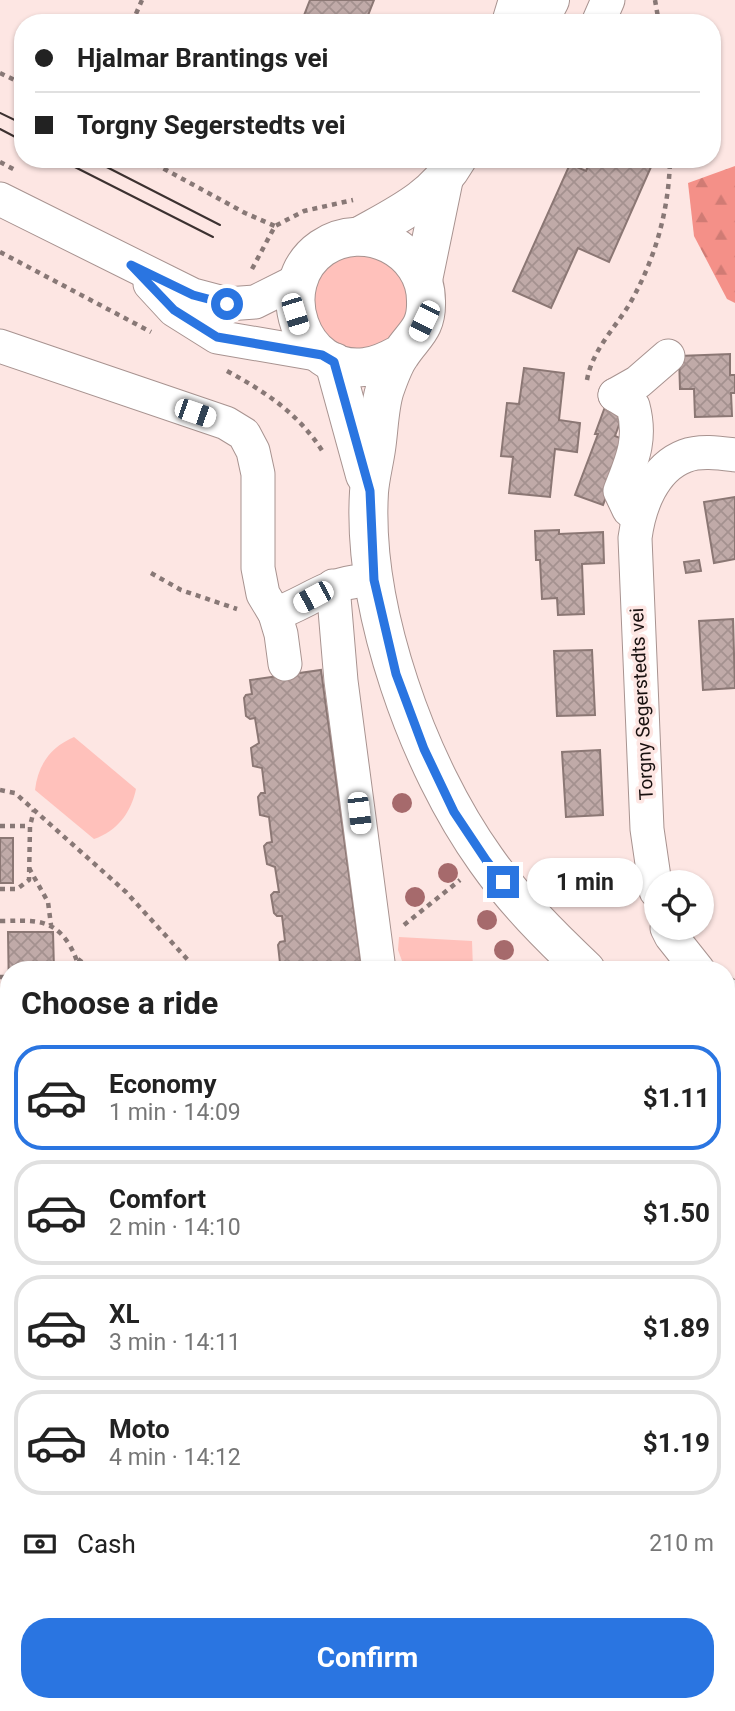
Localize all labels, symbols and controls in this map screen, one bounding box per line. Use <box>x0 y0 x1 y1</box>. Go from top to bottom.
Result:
text: Hjalmar Brantings vei <box>77 43 328 73</box>
text: Torgny Segerstedts vei <box>77 110 346 140</box>
route start <box>211 288 243 320</box>
car <box>279 291 312 337</box>
car <box>406 298 443 344</box>
car <box>172 396 219 430</box>
car <box>290 578 337 616</box>
street label: Torgny Segerstedts vei <box>625 607 658 801</box>
car <box>347 791 372 835</box>
callout: 1 min <box>528 858 643 906</box>
route end <box>487 866 519 898</box>
text: 1 min <box>556 869 614 896</box>
map controls <box>644 870 714 940</box>
button: locate <box>644 870 714 940</box>
text: Choose a ride <box>21 984 218 1022</box>
icon: car <box>25 1066 88 1129</box>
text: Economy <box>109 1069 216 1099</box>
text: $1.11 <box>643 1083 710 1113</box>
text: 1 min · 14:09 <box>109 1099 241 1126</box>
icon: car <box>25 1181 88 1244</box>
text: Comfort <box>109 1184 206 1214</box>
text: $1.50 <box>643 1198 710 1228</box>
text: 2 min · 14:10 <box>109 1214 241 1241</box>
icon: car <box>25 1296 88 1359</box>
text: XL <box>109 1299 140 1329</box>
text: $1.89 <box>643 1313 710 1343</box>
text: 3 min · 14:11 <box>109 1329 241 1356</box>
icon: car <box>25 1411 88 1474</box>
text: Moto <box>109 1414 170 1444</box>
text: $1.19 <box>643 1428 710 1458</box>
text: 4 min · 14:12 <box>109 1444 241 1471</box>
icon: cash <box>21 1525 59 1563</box>
text: Cash <box>77 1529 136 1559</box>
text: 210 m <box>649 1530 714 1557</box>
button: Confirm <box>21 1618 714 1698</box>

